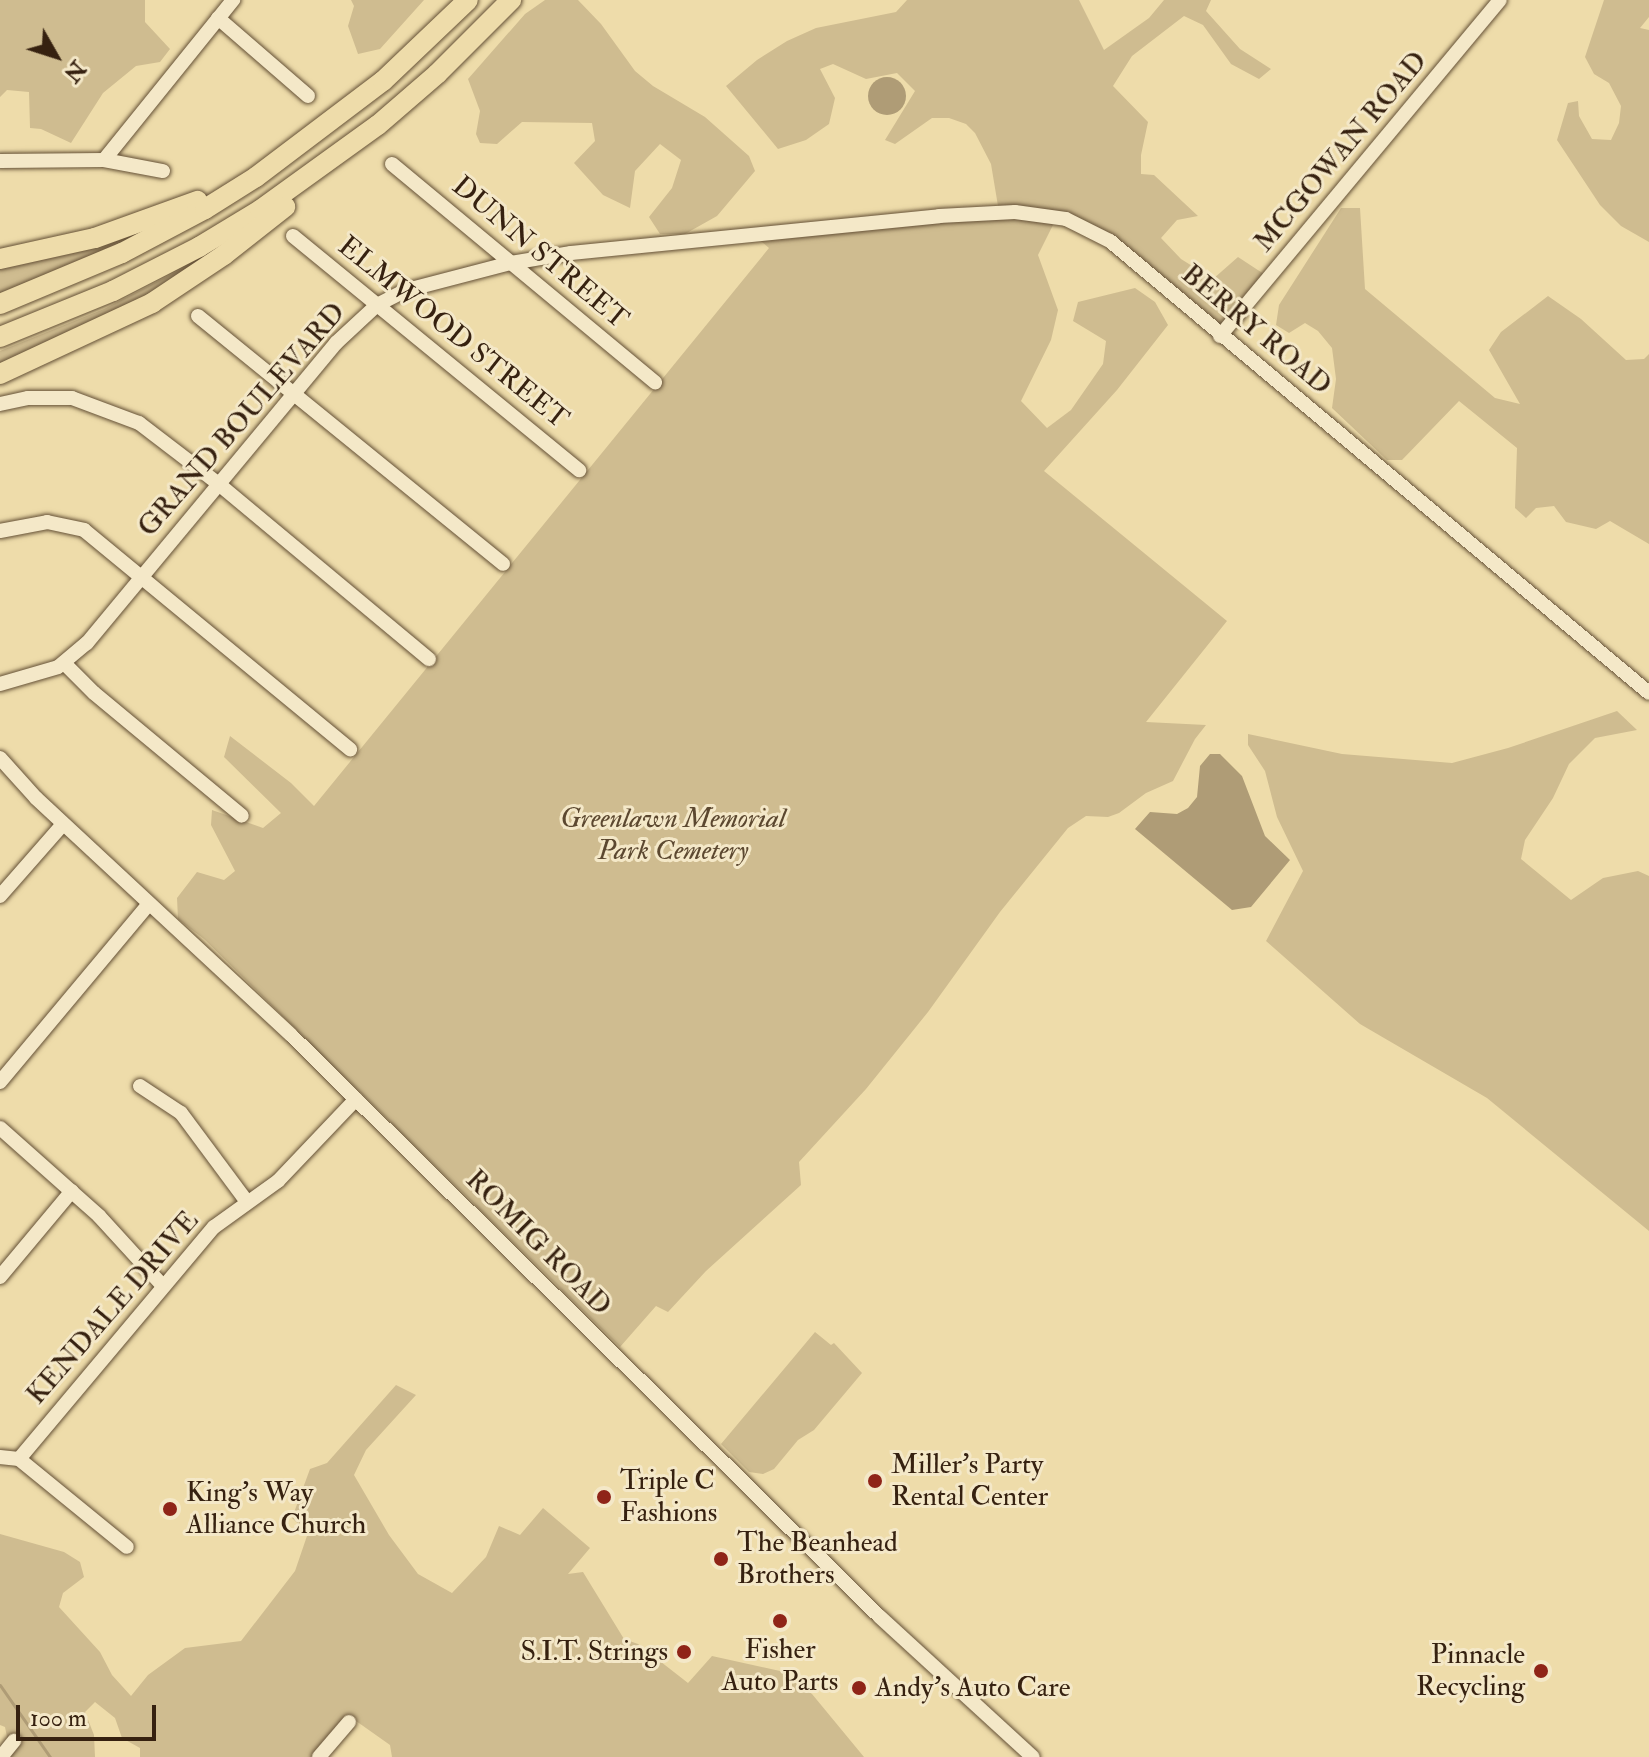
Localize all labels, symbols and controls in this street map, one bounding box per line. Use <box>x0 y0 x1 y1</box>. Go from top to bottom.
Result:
north arrow <box>16 16 96 96</box>
street label: MCGOWAN ROAD <box>1247 45 1435 259</box>
text: N <box>58 55 92 88</box>
street label: DUNN STREET <box>445 170 635 336</box>
street label: ELMWOOD STREET <box>331 230 575 436</box>
street label: BERRY ROAD <box>1174 258 1338 402</box>
street label: GRAND BOULEVARD <box>131 296 353 544</box>
park label: Greenlawn Memorial Park Cemetery <box>560 802 786 868</box>
street label: ROMIG ROAD <box>458 1163 618 1323</box>
street label: KENDALE DRIVE <box>20 1205 206 1411</box>
place label: Miller's Party Rental Center <box>891 1448 1048 1514</box>
place label: Triple C Fashions <box>620 1464 717 1530</box>
marker: Miller's Party Rental Center <box>866 1472 884 1490</box>
place label: King's Way Alliance Church <box>186 1476 366 1542</box>
marker: Triple C Fashions <box>595 1488 613 1506</box>
marker: King's Way Alliance Church <box>161 1500 179 1518</box>
place label: The Beanhead Brothers <box>737 1526 898 1592</box>
marker: The Beanhead Brothers <box>712 1550 730 1568</box>
marker: Fisher Auto Parts <box>771 1612 789 1630</box>
place label: Fisher Auto Parts <box>722 1633 838 1699</box>
place label: S.I.T. Strings <box>521 1635 668 1669</box>
place label: Pinnacle Recycling <box>1416 1638 1525 1704</box>
marker: S.I.T. Strings <box>675 1643 693 1661</box>
marker: Pinnacle Recycling <box>1532 1662 1550 1680</box>
place label: Andy's Auto Care <box>875 1671 1070 1705</box>
marker: Andy's Auto Care <box>850 1679 868 1697</box>
scale bar <box>20 1689 160 1739</box>
text: 100 m <box>30 1703 87 1734</box>

